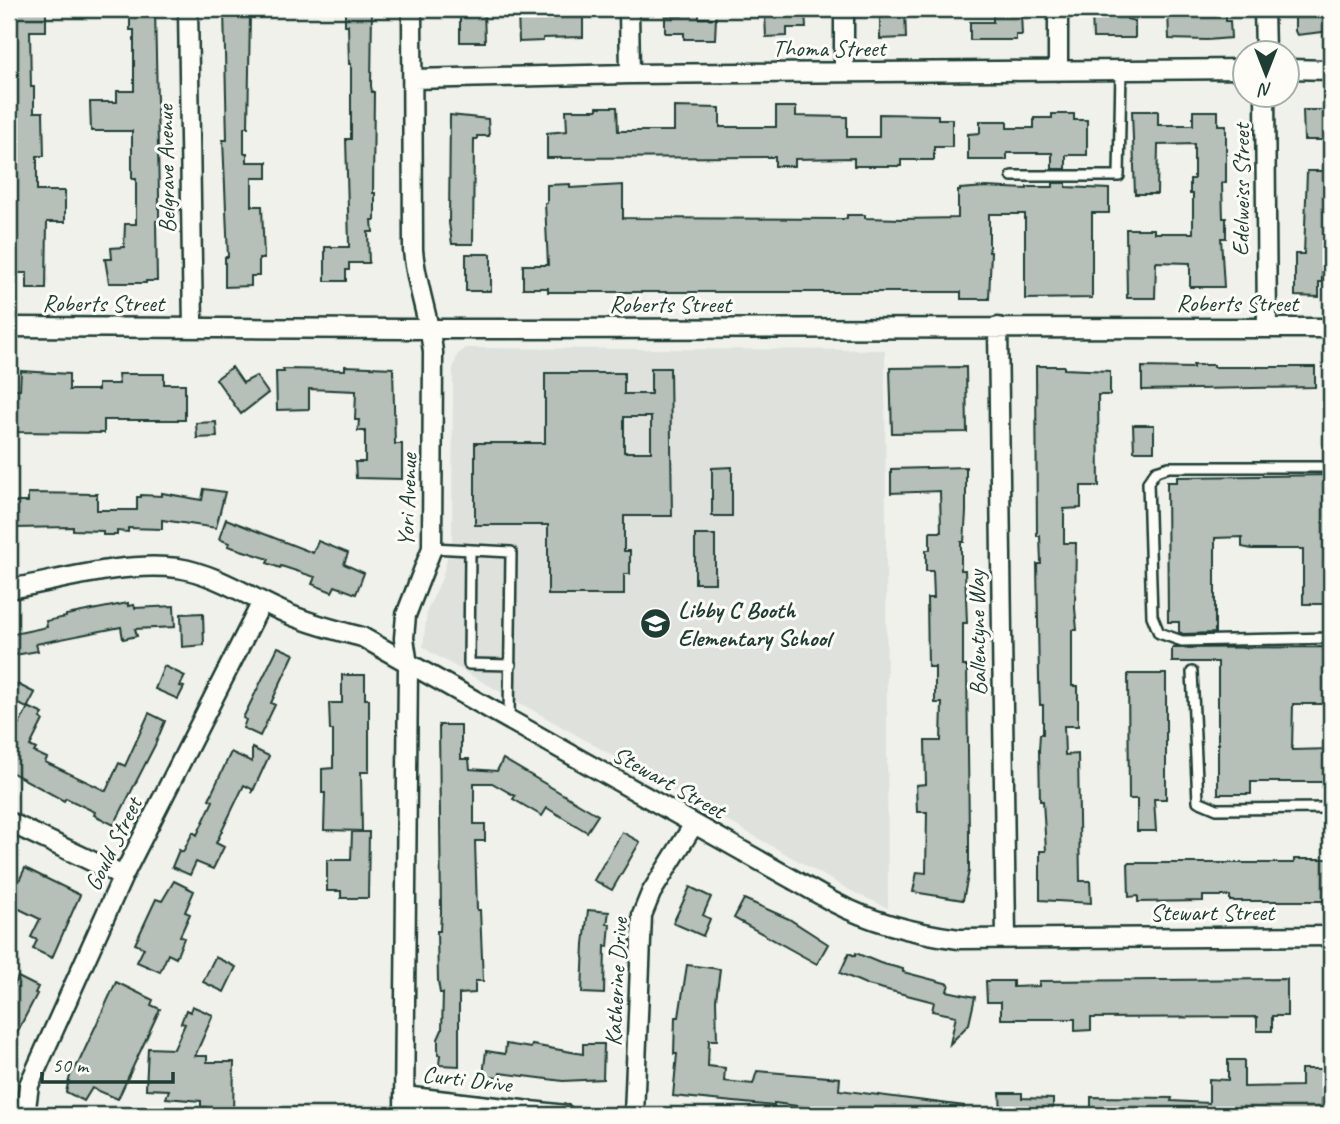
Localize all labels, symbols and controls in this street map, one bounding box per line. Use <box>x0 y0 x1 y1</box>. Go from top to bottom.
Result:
street label: Thoma Street <box>773 33 888 63</box>
north arrow <box>1232 38 1302 108</box>
text: N <box>1257 78 1272 102</box>
street label: Belgrave Avenue <box>150 102 182 233</box>
street label: Edelweiss Street <box>1226 122 1256 256</box>
street label: Roberts Street <box>42 288 166 318</box>
street label: Roberts Street <box>1176 288 1300 318</box>
street label: Roberts Street <box>609 289 733 319</box>
street label: Yori Avenue <box>390 451 424 547</box>
street label: Ballentyne Way <box>961 568 993 696</box>
place label: Libby C Booth Elementary School <box>678 595 835 653</box>
school or university icon: Libby C Booth Elementary School <box>638 607 672 641</box>
street label: Stewart Street <box>607 739 732 826</box>
street label: Gould Street <box>78 791 149 896</box>
street label: Stewart Street <box>1150 897 1276 927</box>
street label: Katherine Drive <box>598 915 634 1047</box>
scale bar <box>42 1040 173 1084</box>
text: 50 m <box>52 1052 90 1078</box>
street label: Curti Drive <box>421 1059 515 1100</box>

